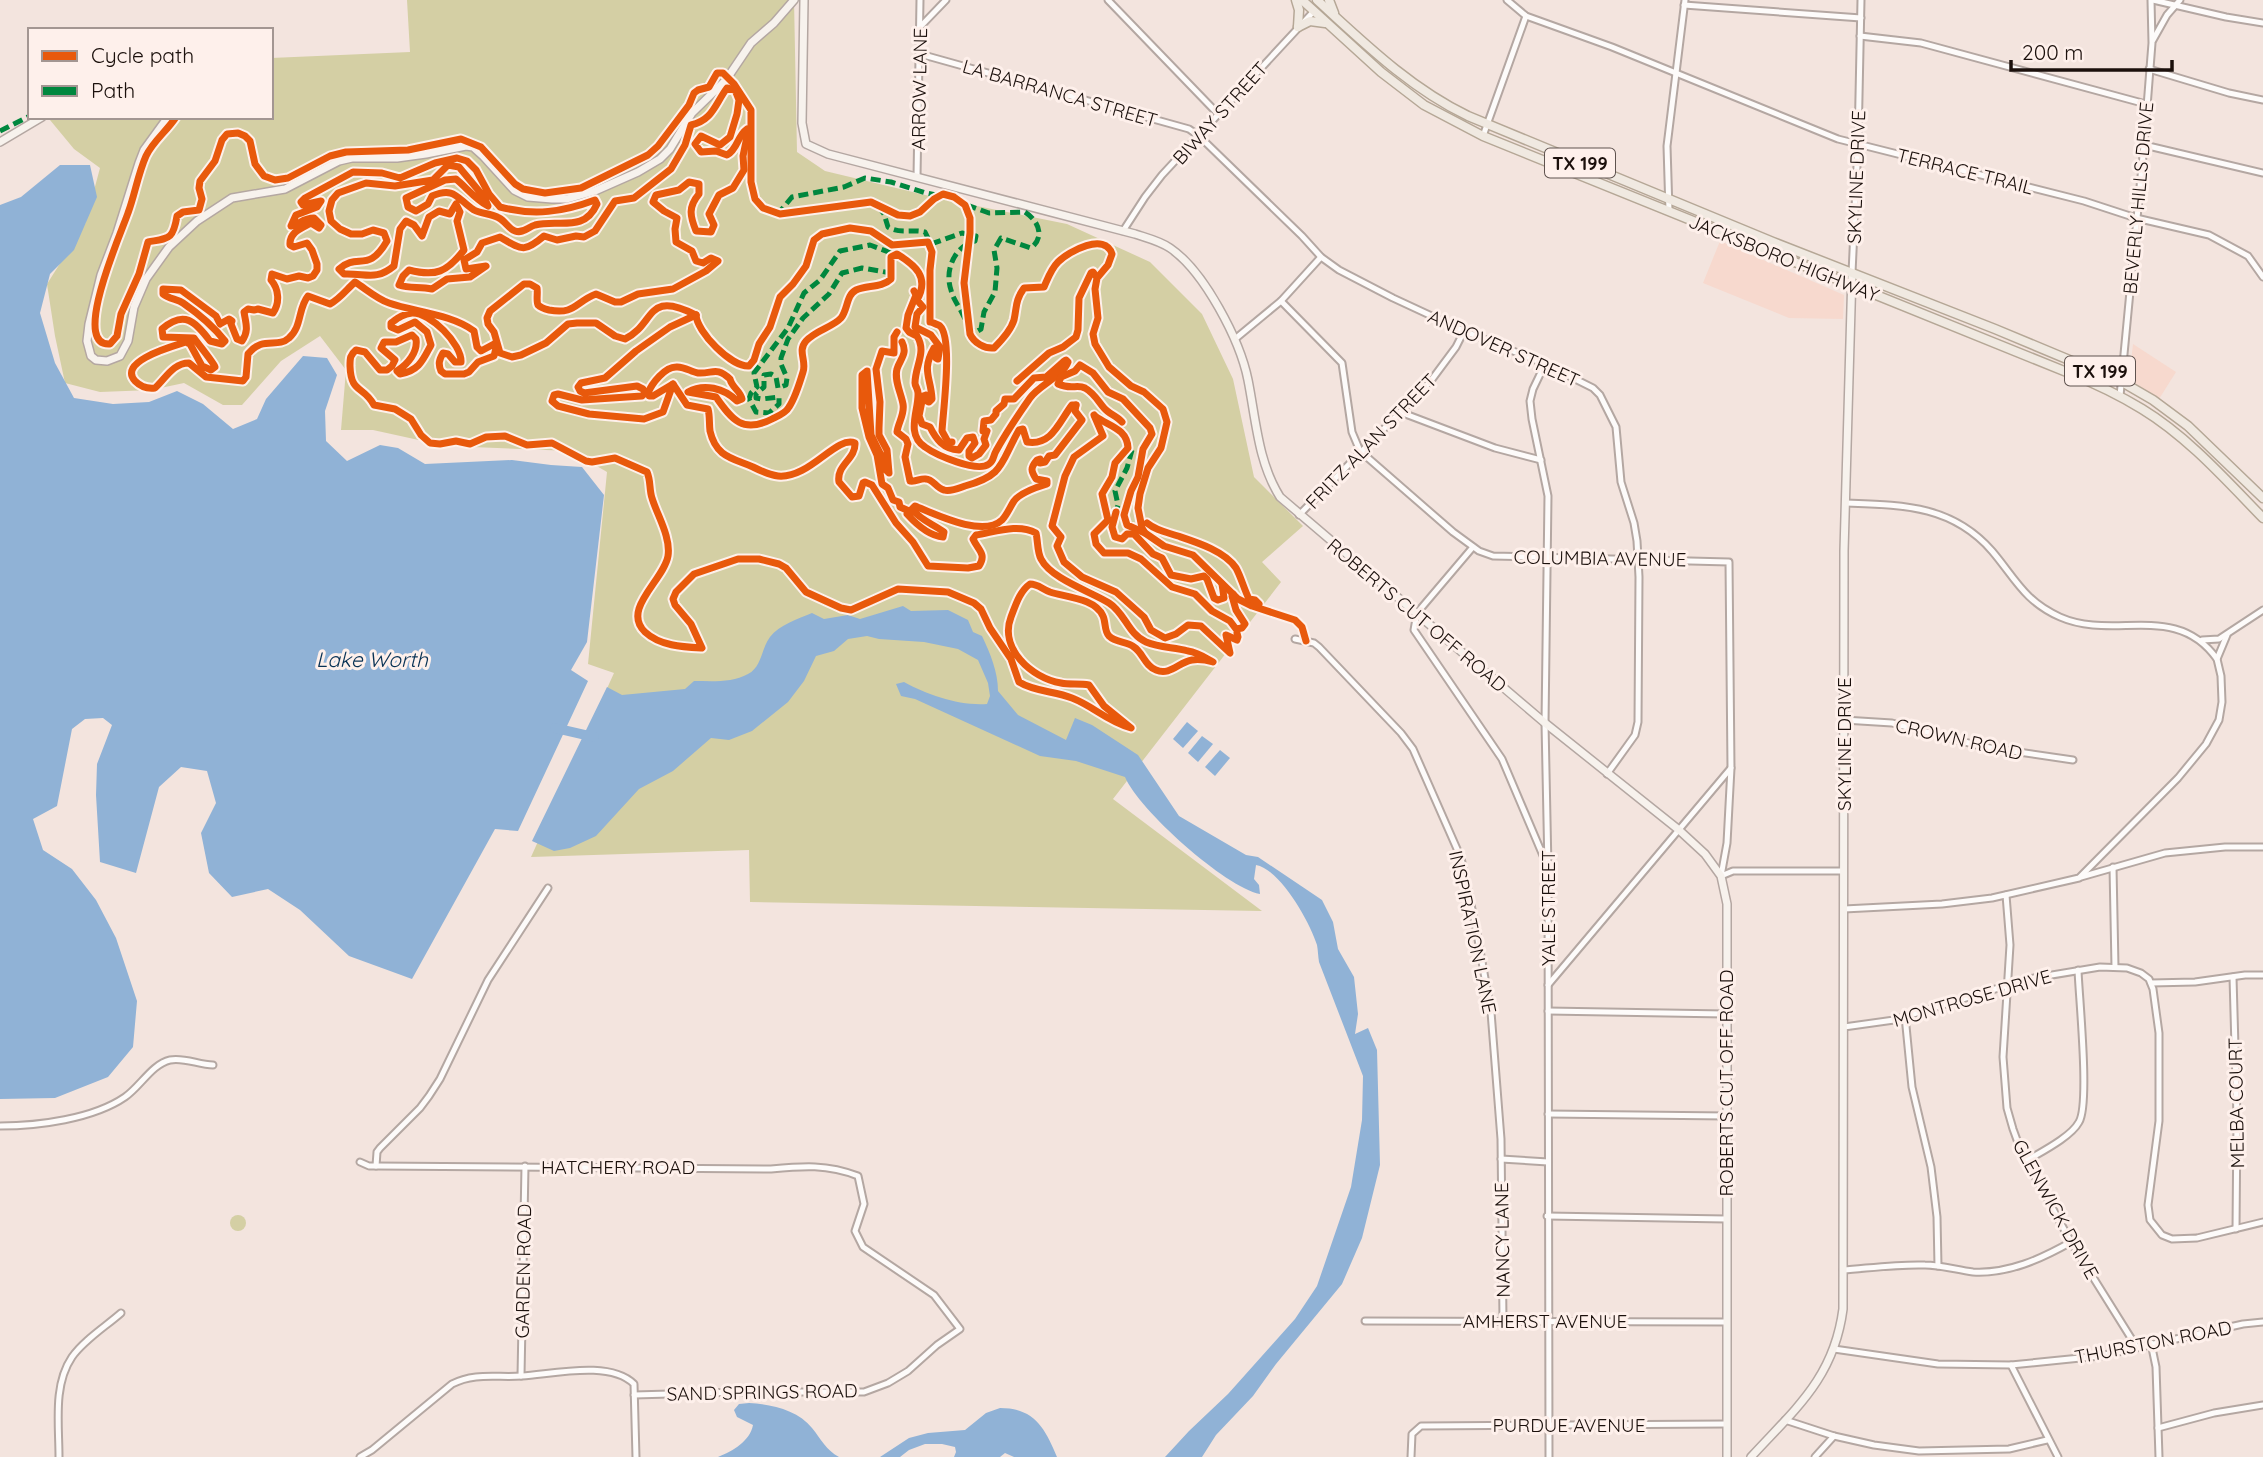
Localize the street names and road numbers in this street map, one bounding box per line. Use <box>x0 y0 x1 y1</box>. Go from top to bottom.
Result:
street label: ARROW LANE <box>906 28 932 150</box>
street label: LA BARRANCA STREET <box>960 54 1160 132</box>
street label: BIWAY STREET <box>1167 57 1273 169</box>
street label: BEVERLY HILLS DRIVE <box>2118 101 2158 295</box>
street label: SKYLINE DRIVE <box>1842 110 1870 244</box>
street label: TERRACE TRAIL <box>1894 142 2036 200</box>
road number: TX 199 <box>1545 148 1615 178</box>
street label: JACKSBORO HIGHWAY <box>1685 209 1883 307</box>
street label: ANDOVER STREET <box>1424 304 1584 392</box>
road number: TX 199 <box>2065 356 2135 386</box>
street label: FRITZ ALAN STREET <box>1300 368 1442 514</box>
street label: ROBERTS CUT OFF ROAD <box>1322 533 1512 697</box>
street label: COLUMBIA AVENUE <box>1513 544 1687 572</box>
street label: SKYLINE DRIVE <box>1832 677 1856 811</box>
street label: CROWN ROAD <box>1893 713 2025 765</box>
street label: INSPIRATION LANE <box>1444 848 1502 1016</box>
street label: YALE STREET <box>1536 850 1560 966</box>
street label: MONTROSE DRIVE <box>1890 964 2054 1032</box>
street label: ROBERTS CUT OFF ROAD <box>1714 970 1738 1196</box>
street label: MELBA COURT <box>2223 1037 2249 1169</box>
street label: GLENWICK DRIVE <box>2008 1135 2104 1283</box>
street label: HATCHERY ROAD <box>541 1155 695 1179</box>
street label: NANCY LANE <box>1489 1182 1515 1298</box>
street label: GARDEN ROAD <box>510 1203 536 1339</box>
street label: AMHERST AVENUE <box>1463 1309 1627 1333</box>
street label: THURSTON ROAD <box>2072 1315 2234 1369</box>
street label: SAND SPRINGS ROAD <box>666 1378 858 1406</box>
street label: PURDUE AVENUE <box>1493 1413 1645 1437</box>

